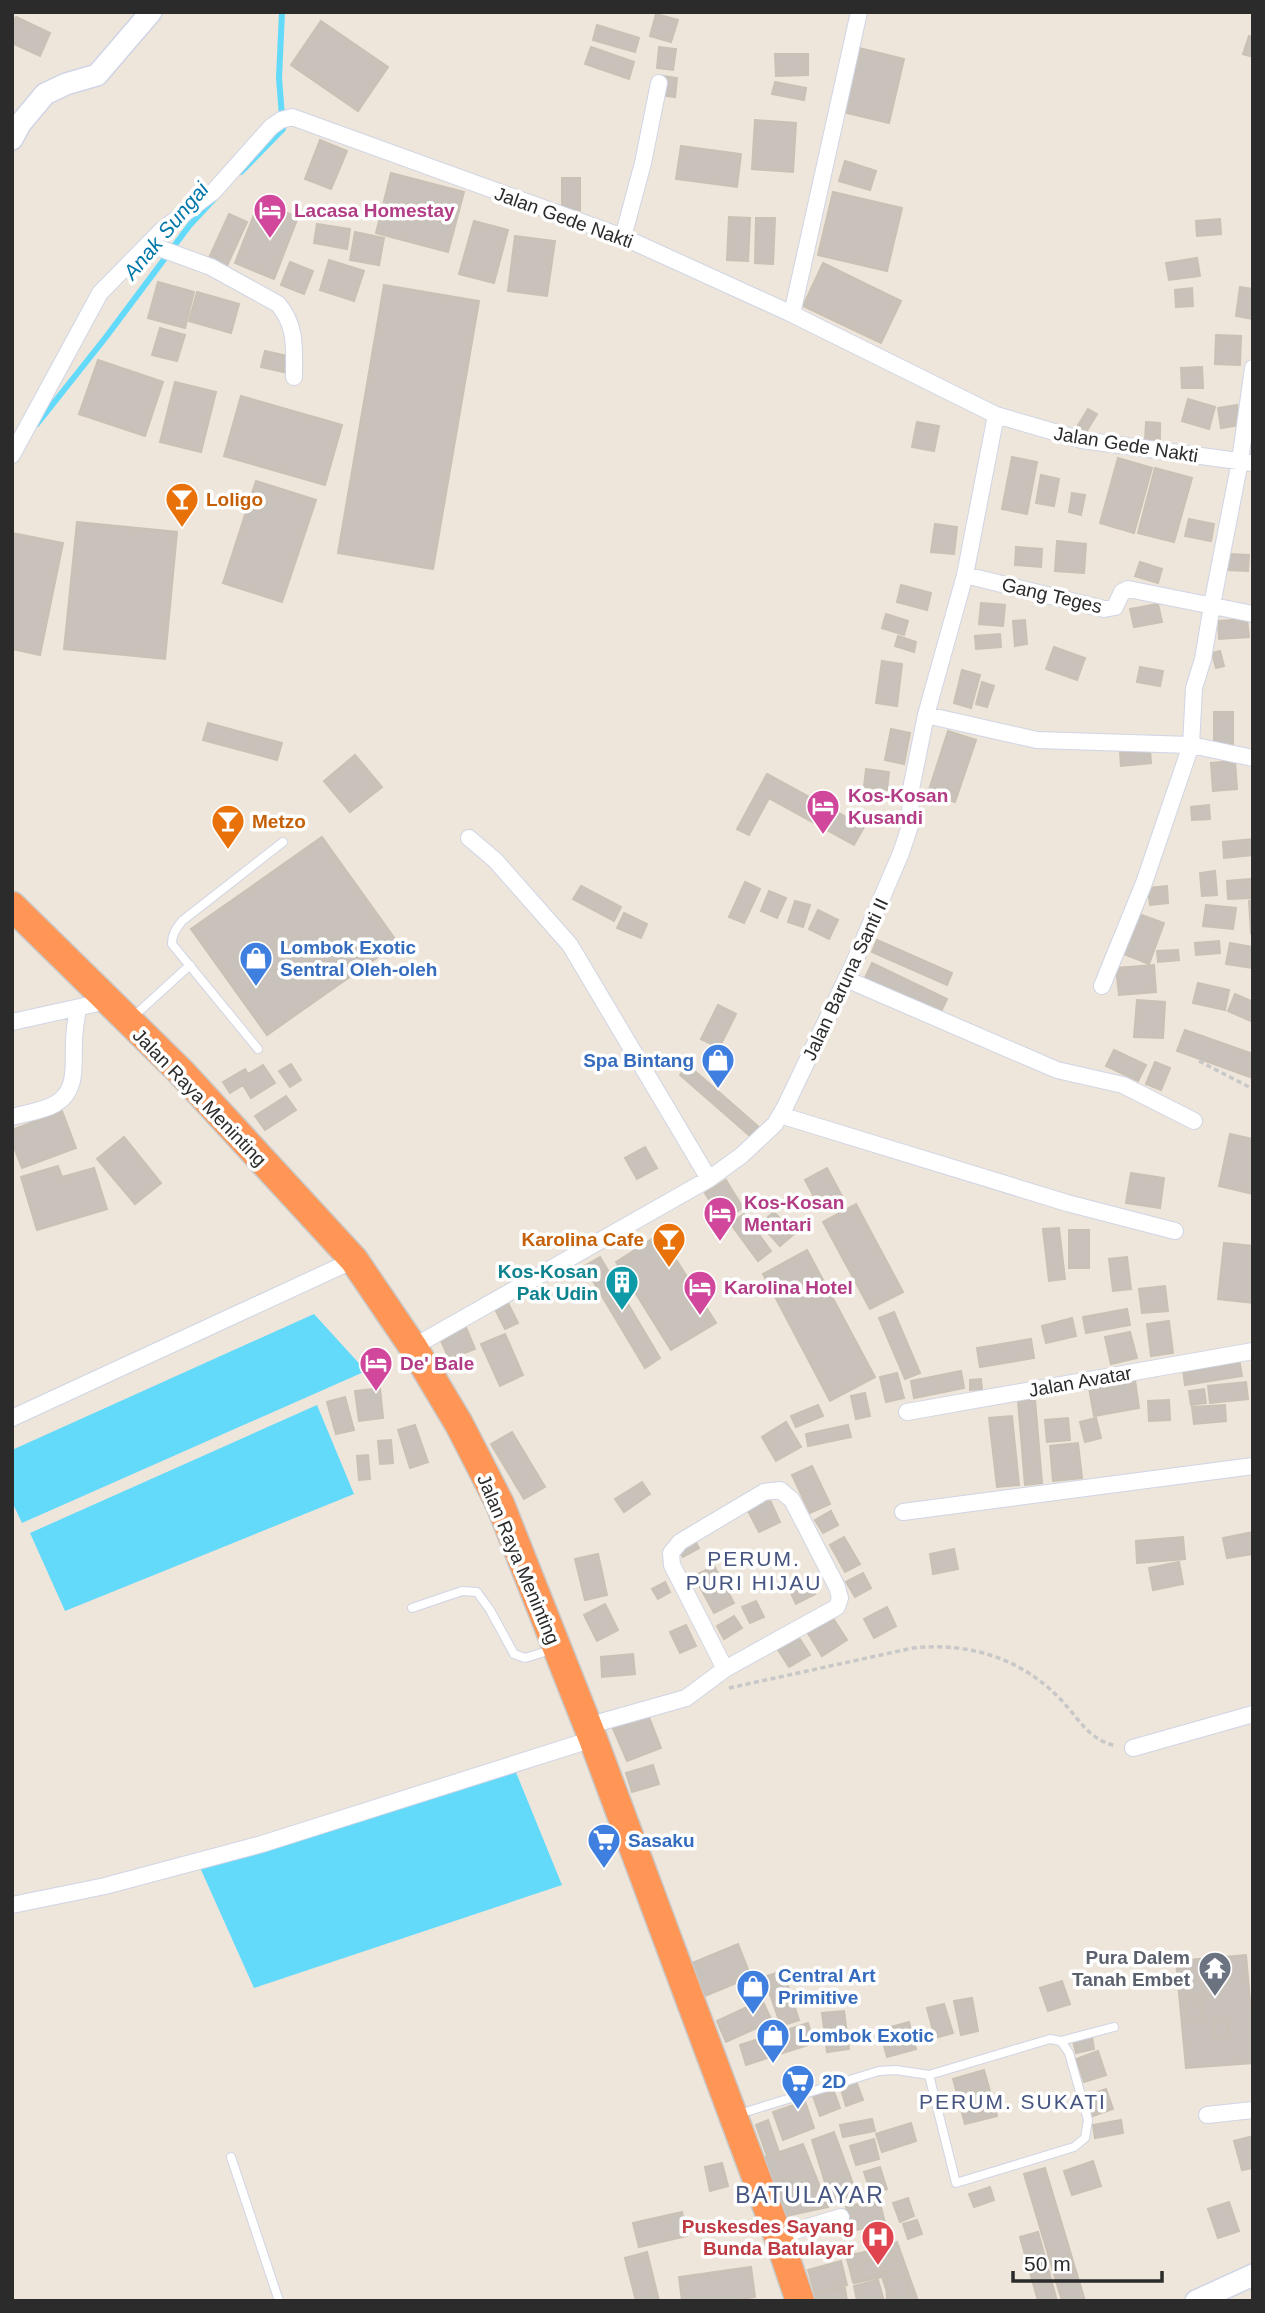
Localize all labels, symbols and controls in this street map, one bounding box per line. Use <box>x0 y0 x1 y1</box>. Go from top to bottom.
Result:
water label: Anak Sungai <box>117 177 214 285</box>
street label: Jalan Gede Nakti <box>492 183 636 252</box>
hotel icon: Lacasa Homestay <box>251 191 289 240</box>
place label: Lacasa Homestay <box>294 200 455 221</box>
street label: Jalan Gede Nakti <box>1052 423 1200 466</box>
bar icon: Loligo <box>163 480 201 529</box>
place label: Loligo <box>206 489 263 510</box>
street label: Gang Teges <box>1000 574 1104 617</box>
place label: Kos-Kosan Kusandi <box>848 785 948 828</box>
hotel icon: Kos-Kosan Kusandi <box>804 787 842 836</box>
bar icon: Metzo <box>209 802 247 851</box>
place label: Metzo <box>252 811 306 832</box>
street label: Jalan Baruna Santi II <box>799 895 892 1064</box>
place label: Lombok Exotic Sentral Oleh-oleh <box>280 937 437 980</box>
shop icon: Lombok Exotic Sentral Oleh-oleh <box>237 939 275 988</box>
street label: Jalan Raya Meninting <box>129 1024 271 1170</box>
shop icon: Spa Bintang <box>699 1041 737 1090</box>
place label: Spa Bintang <box>583 1050 694 1071</box>
place label: Kos-Kosan Mentari <box>744 1192 844 1235</box>
hotel icon: Kos-Kosan Mentari <box>701 1194 739 1243</box>
bar icon: Karolina Cafe <box>650 1220 688 1269</box>
place label: Karolina Cafe <box>522 1229 644 1250</box>
place label: Kos-Kosan Pak Udin <box>498 1261 598 1304</box>
building icon: Kos-Kosan Pak Udin <box>603 1263 641 1312</box>
hotel icon: Karolina Hotel <box>681 1268 719 1317</box>
place label: Karolina Hotel <box>724 1277 853 1298</box>
hotel icon: De' Bale <box>357 1344 395 1393</box>
place label: De' Bale <box>400 1353 474 1374</box>
street label: Jalan Avatar <box>1027 1362 1134 1401</box>
street label: Jalan Raya Meninting <box>473 1471 564 1647</box>
district label: PERUM. PURI HIJAU <box>686 1547 822 1594</box>
supermarket icon: Sasaku <box>585 1821 623 1870</box>
place label: Sasaku <box>628 1830 695 1851</box>
place label: Pura Dalem Tanah Embet <box>1072 1947 1191 1990</box>
temple icon: Pura Dalem Tanah Embet <box>1196 1949 1234 1998</box>
place label: Central Art Primitive <box>778 1965 876 2008</box>
shop icon: Central Art Primitive <box>734 1967 772 2016</box>
shop icon: Lombok Exotic <box>754 2016 792 2065</box>
place label: Lombok Exotic <box>798 2025 935 2046</box>
supermarket icon: 2D <box>779 2062 817 2111</box>
place label: 2D <box>822 2071 846 2092</box>
district label: PERUM. SUKATI <box>919 2090 1107 2113</box>
district label: BATULAYAR <box>735 2182 885 2208</box>
place label: Puskesdes Sayang Bunda Batulayar <box>682 2216 855 2259</box>
hospital icon: Puskesdes Sayang Bunda Batulayar <box>859 2218 897 2267</box>
scale bar <box>1013 2240 1162 2284</box>
text: 50 m <box>1024 2252 1071 2275</box>

